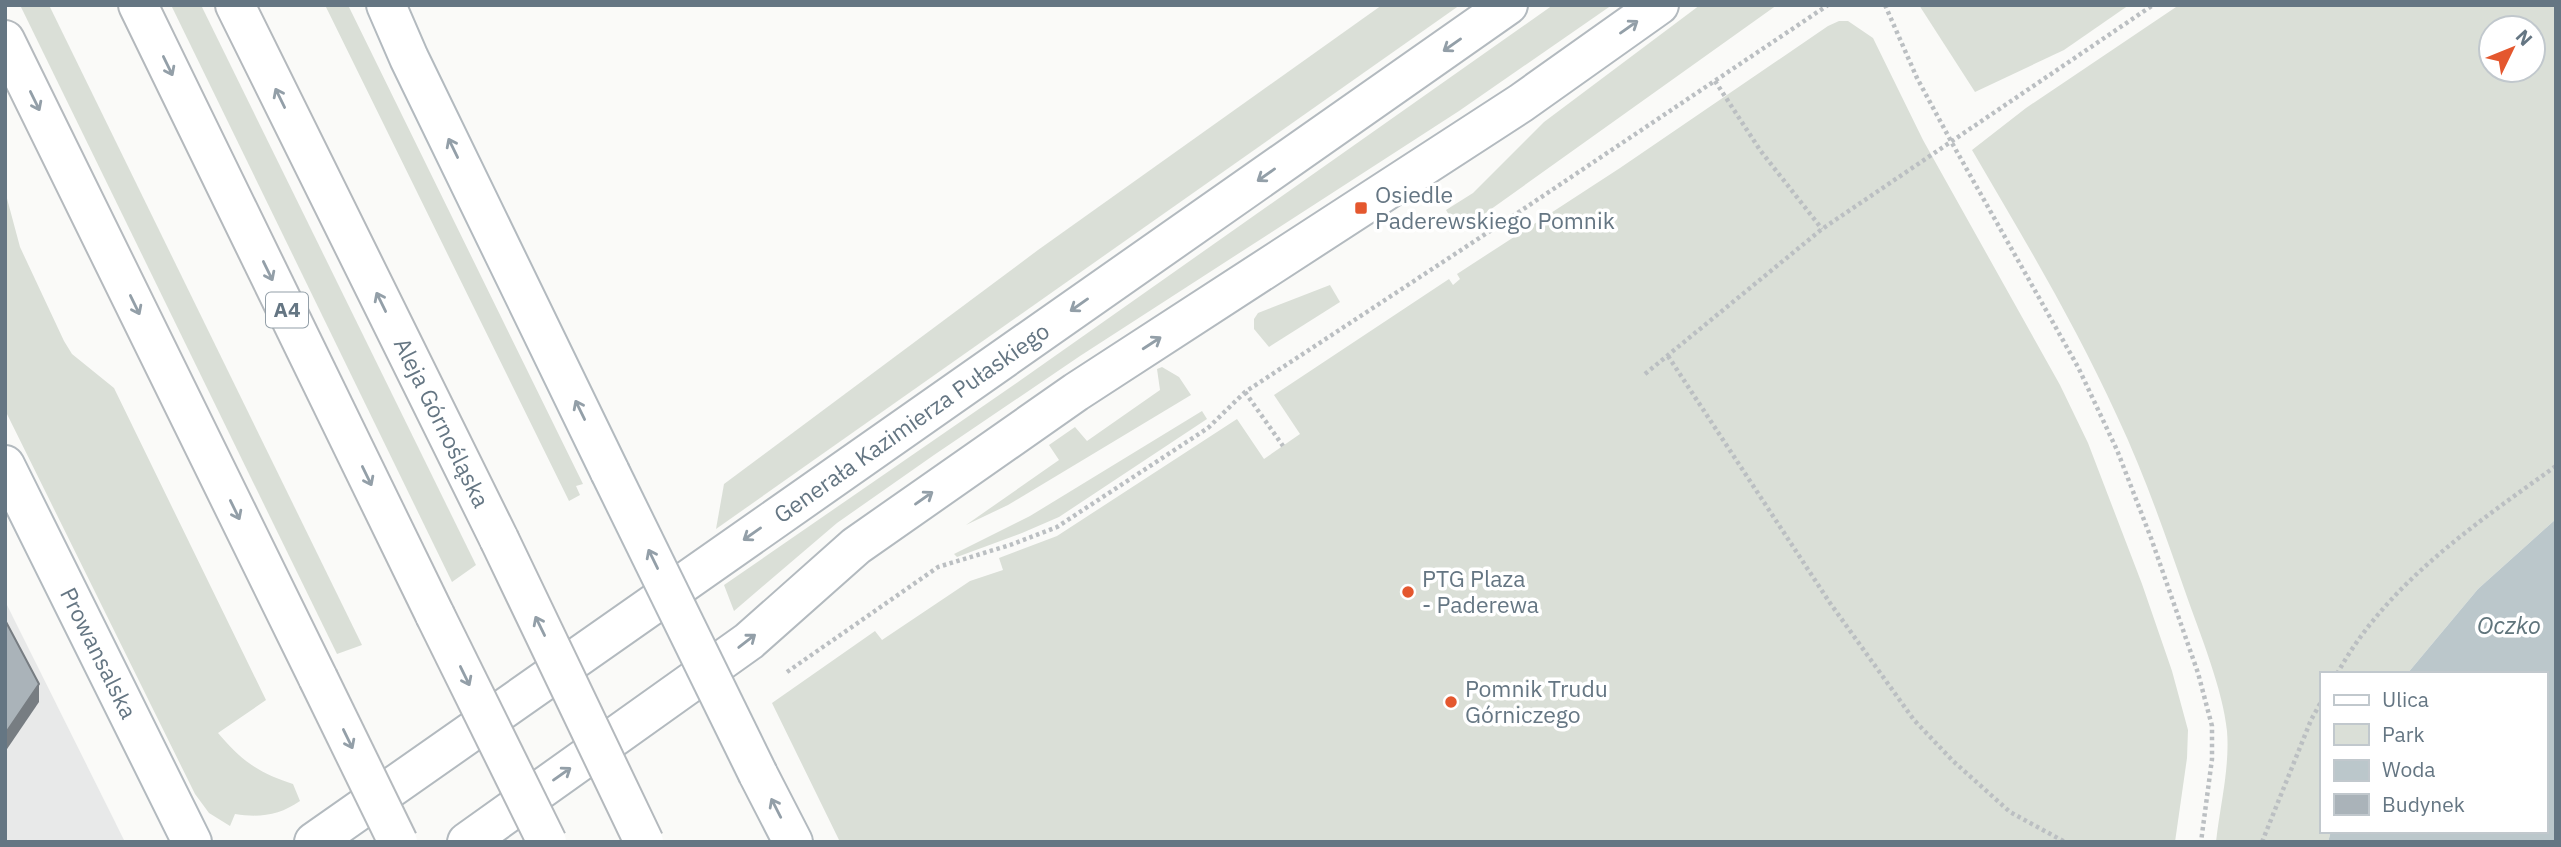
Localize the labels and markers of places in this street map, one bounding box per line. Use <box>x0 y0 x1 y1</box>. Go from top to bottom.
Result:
place label: Osiedle Paderewskiego Pomnik <box>1375 179 1615 235</box>
marker: Osiedle Paderewskiego Pomnik <box>1353 200 1369 216</box>
place label: PTG Plaza - Paderewa <box>1422 563 1539 619</box>
marker: PTG Plaza - Paderewa <box>1400 584 1416 600</box>
place label: Pomnik Trudu Górniczego <box>1465 673 1608 729</box>
marker: Pomnik Trudu Górniczego <box>1443 694 1459 710</box>

